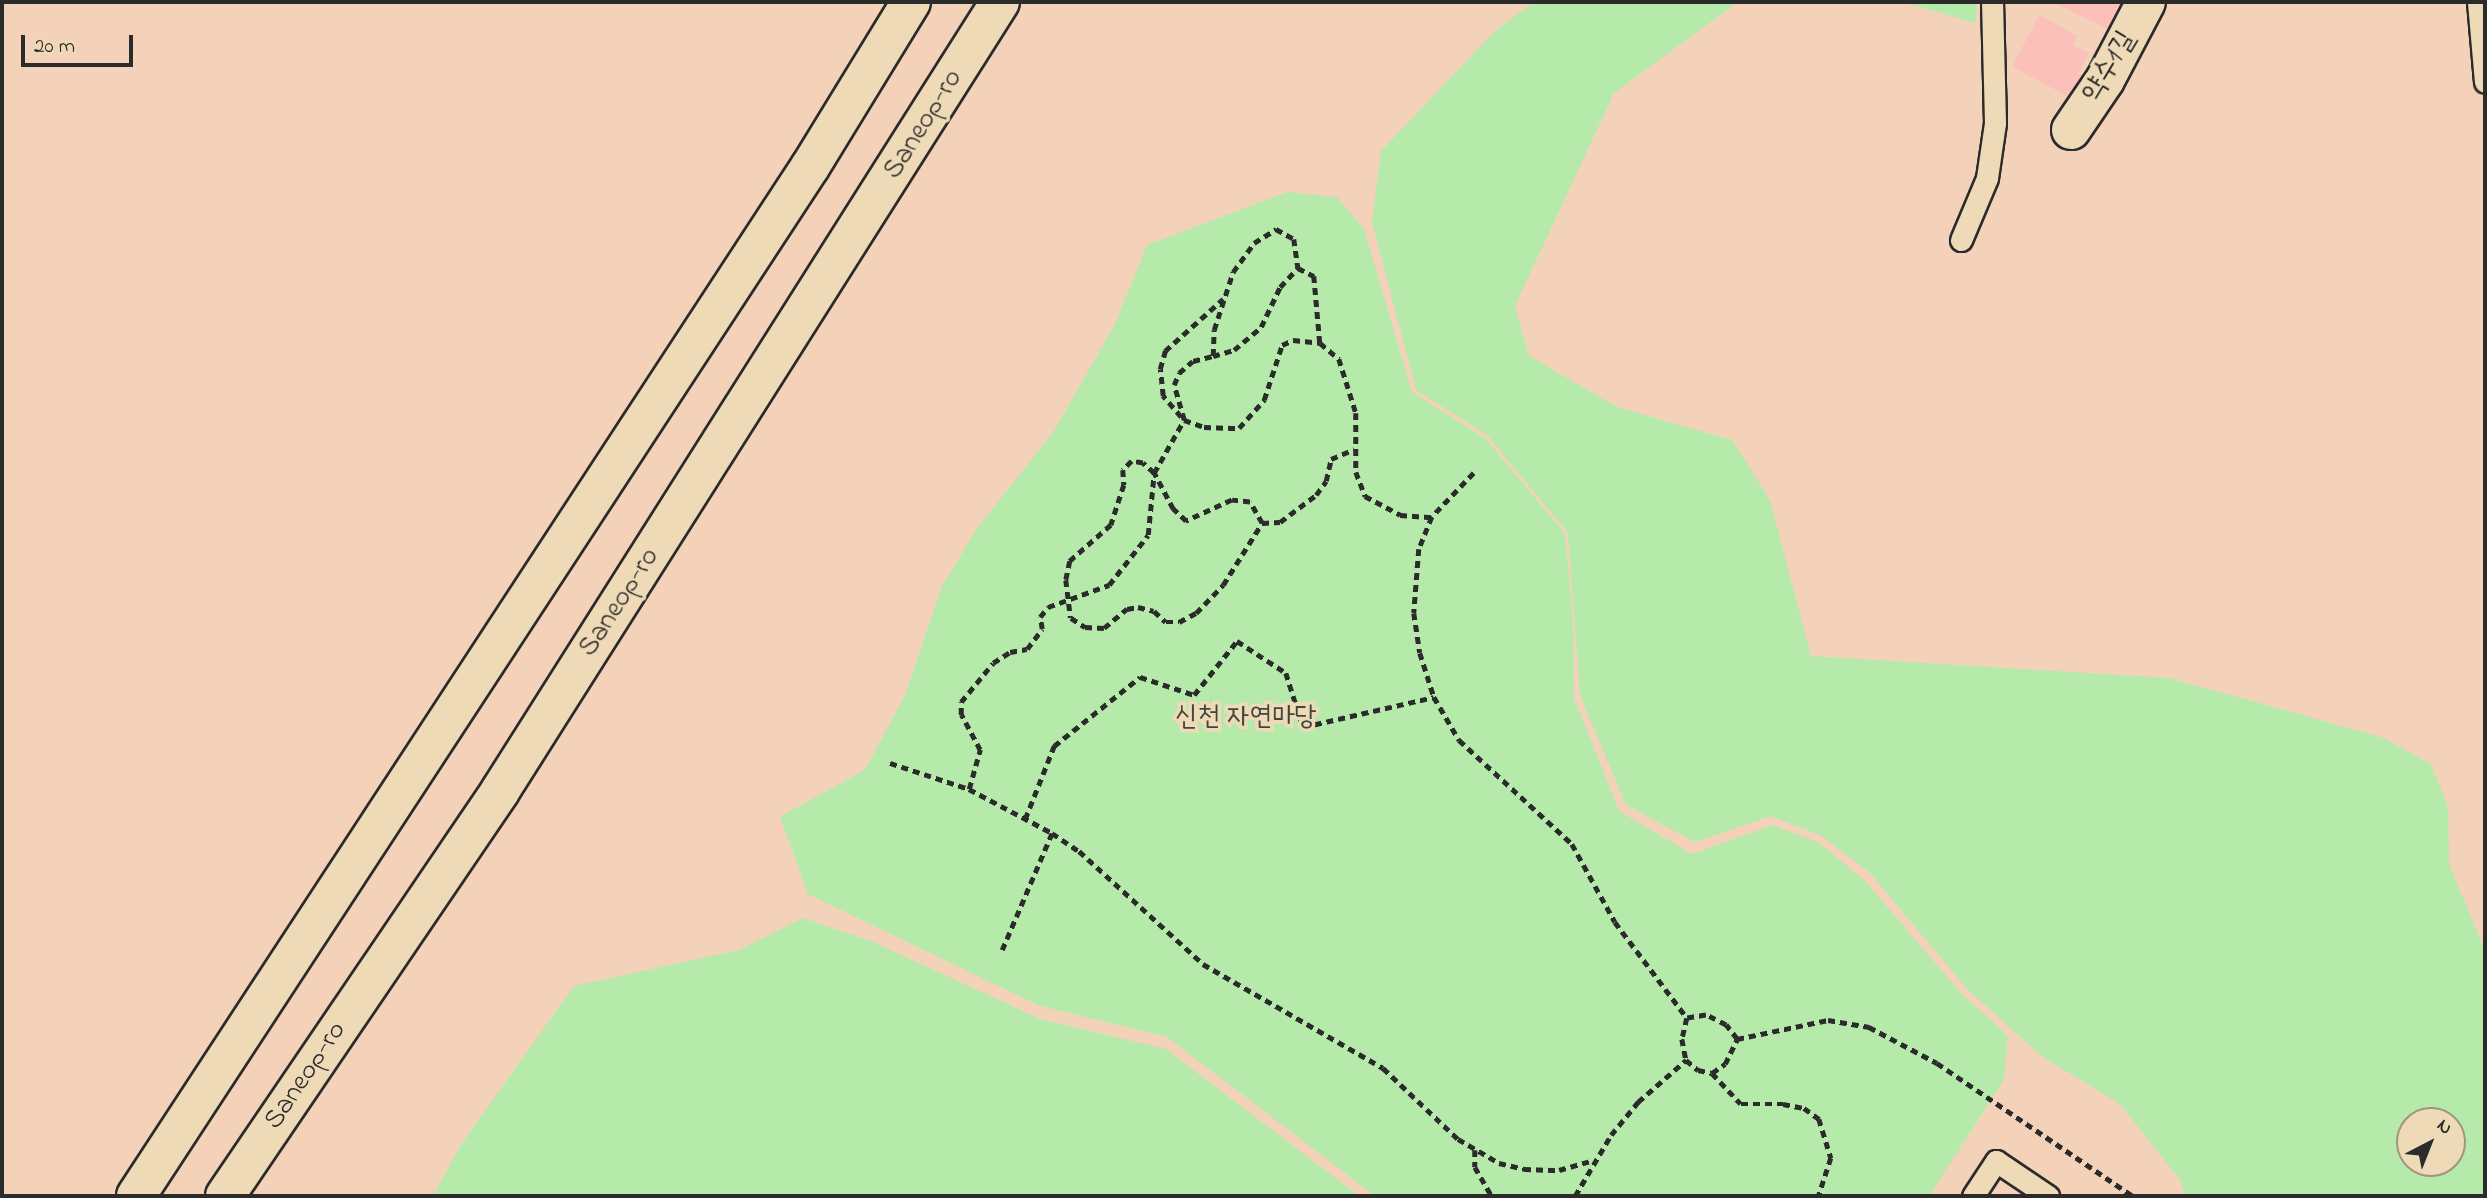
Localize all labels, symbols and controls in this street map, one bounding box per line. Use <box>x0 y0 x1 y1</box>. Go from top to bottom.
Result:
scale bar <box>24 21 136 65</box>
street label: 약수1길 <box>2076 26 2144 108</box>
text: 20 m <box>34 32 75 62</box>
street label: Saneop-ro <box>877 64 971 186</box>
street label: Saneop-ro <box>572 542 668 664</box>
park label: 신천 자연마당 <box>1175 701 1317 735</box>
street label: Saneop-ro <box>258 1016 354 1136</box>
north arrow <box>2396 1107 2466 1177</box>
text: N <box>2430 1113 2458 1142</box>

